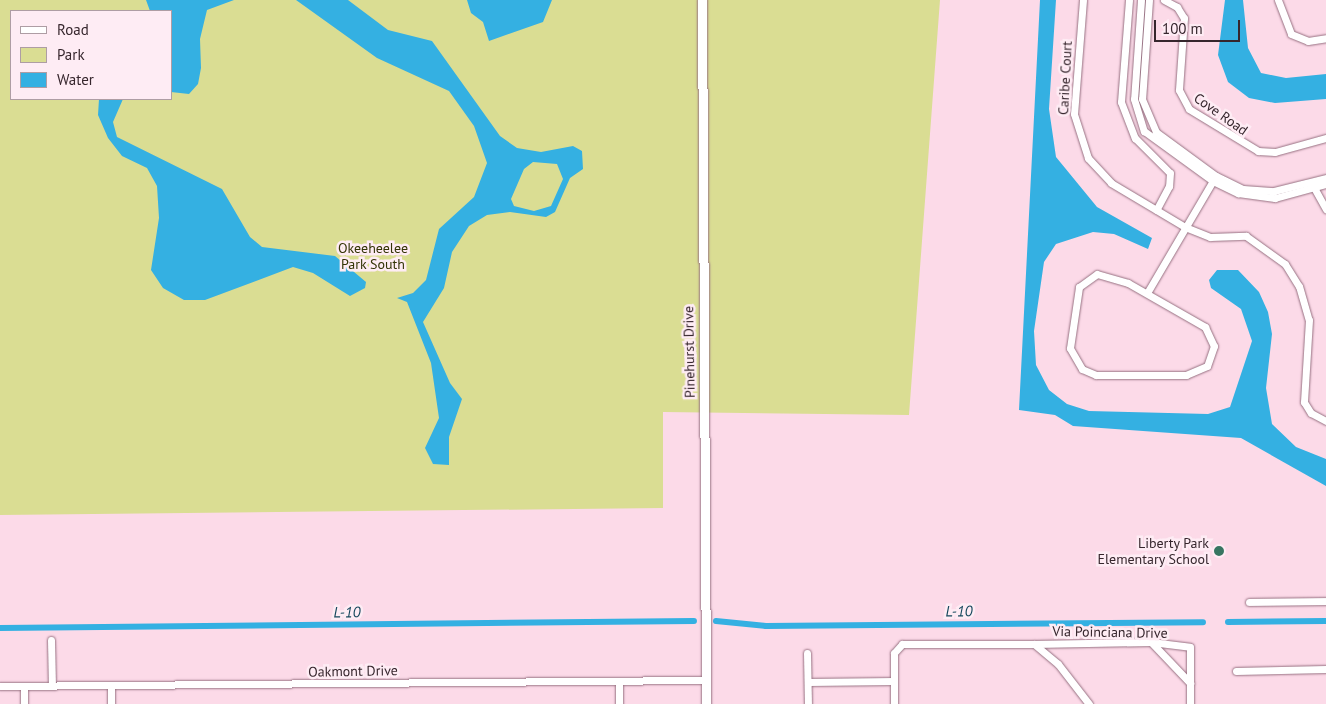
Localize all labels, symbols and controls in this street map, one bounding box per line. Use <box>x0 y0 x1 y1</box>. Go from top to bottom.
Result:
legend <box>10 10 172 100</box>
scale bar <box>1156 10 1242 42</box>
text: 100 m <box>1162 19 1203 38</box>
text: Road <box>57 20 89 39</box>
street label: Caribe Court <box>1055 41 1075 115</box>
text: Park <box>57 45 85 64</box>
text: Water <box>57 70 94 89</box>
street label: Cove Road <box>1191 89 1251 139</box>
park label: Okeeheelee Park South <box>338 240 408 272</box>
street label: Pinehurst Drive <box>680 306 698 398</box>
place label: Liberty Park Elementary School <box>1097 535 1209 568</box>
marker: Liberty Park Elementary School <box>1213 545 1225 557</box>
water label: L-10 <box>945 602 973 620</box>
water label: L-10 <box>333 603 361 621</box>
street label: Via Poinciana Drive <box>1052 623 1168 641</box>
street label: Oakmont Drive <box>308 662 398 680</box>

